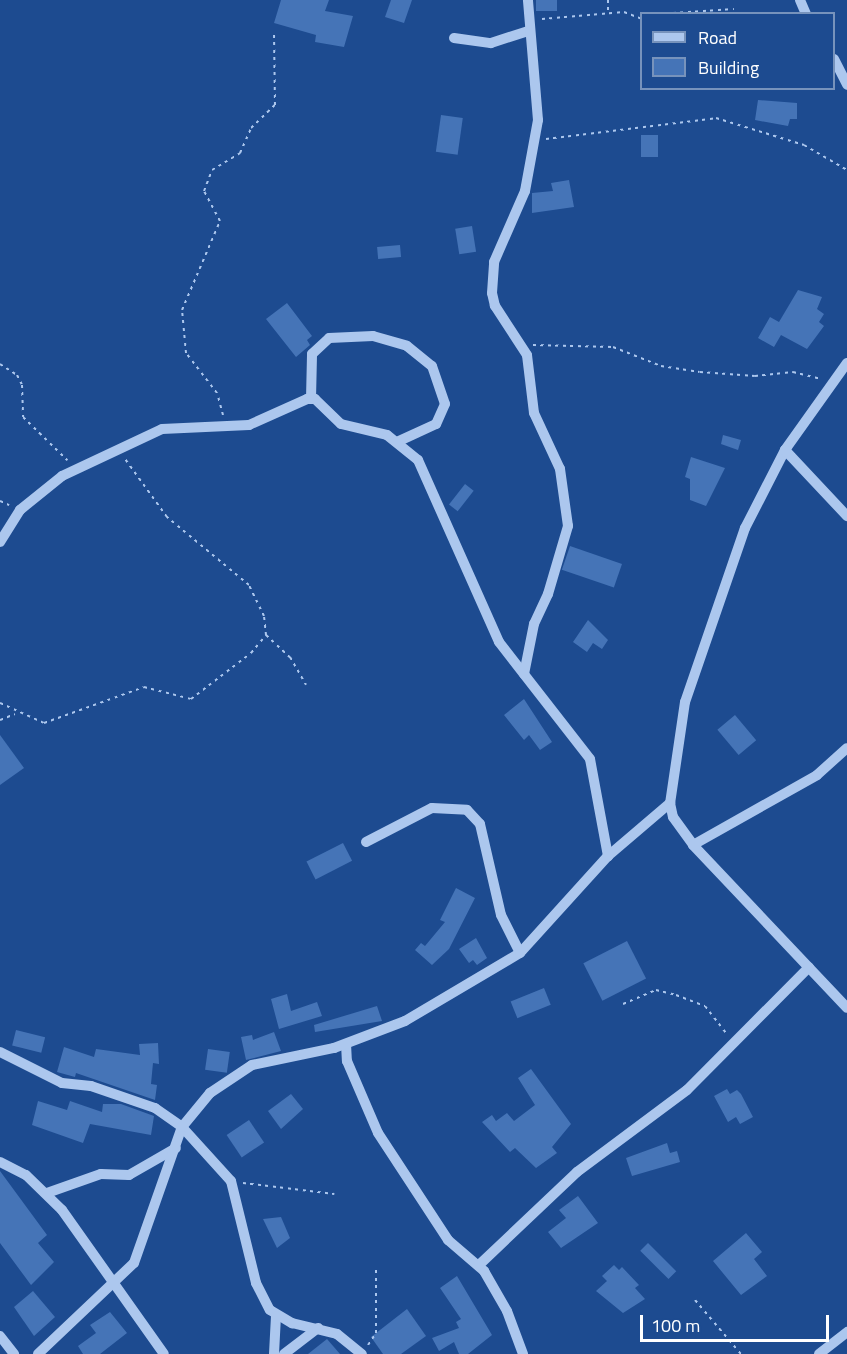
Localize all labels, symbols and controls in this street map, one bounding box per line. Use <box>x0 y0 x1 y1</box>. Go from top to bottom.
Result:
legend <box>640 12 835 90</box>
text: Road <box>698 24 737 51</box>
text: Building <box>698 54 759 81</box>
scale bar <box>643 1303 832 1341</box>
text: 100 m <box>651 1312 700 1339</box>

